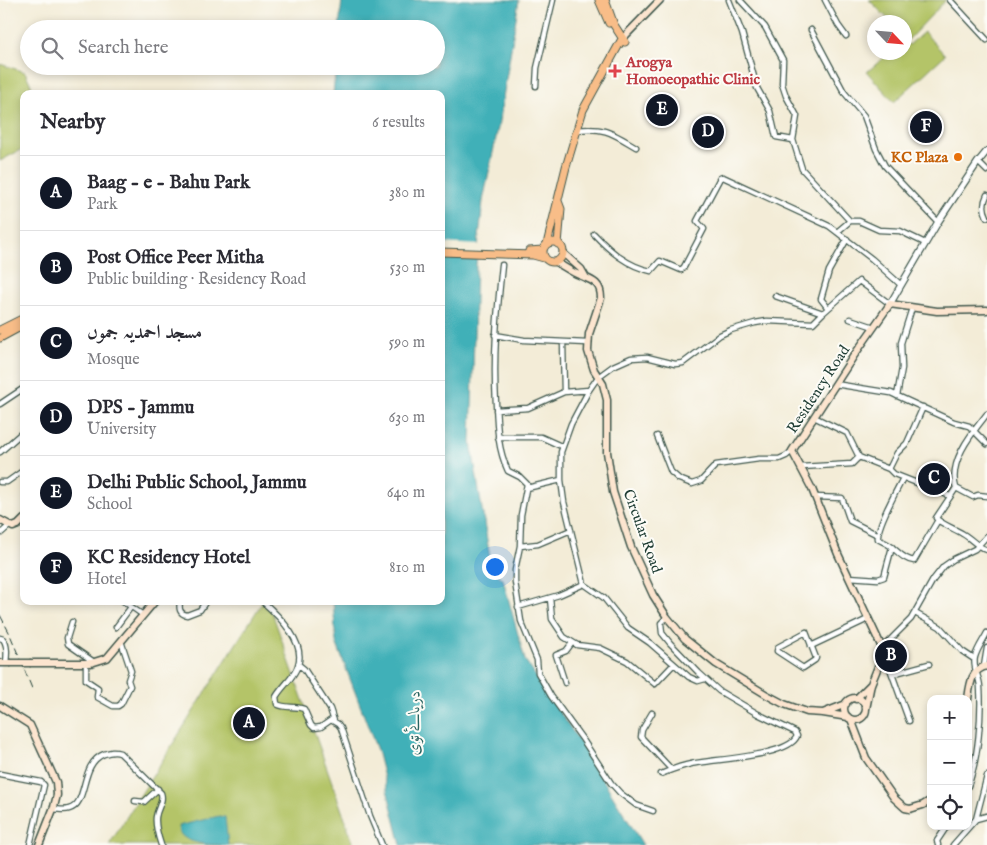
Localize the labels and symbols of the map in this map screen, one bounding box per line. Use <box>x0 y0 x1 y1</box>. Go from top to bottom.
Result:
north arrow <box>867 15 912 60</box>
place label: Arogya Homoeopathic Clinic <box>625 53 761 89</box>
marker: Arogya Homoeopathic Clinic <box>608 64 622 78</box>
pin: E <box>646 91 678 129</box>
pin: F <box>910 108 942 146</box>
pin: D <box>692 113 724 151</box>
place label: KC Plaza <box>891 148 949 167</box>
marker: KC Plaza <box>952 151 964 163</box>
street label: Residency Road <box>783 341 855 437</box>
pin: C <box>918 460 950 498</box>
street label: Circular Road <box>619 487 667 577</box>
your location <box>482 554 508 580</box>
pin: B <box>875 637 907 675</box>
water label: دریائے توی <box>402 690 426 756</box>
pin: A <box>233 704 265 742</box>

